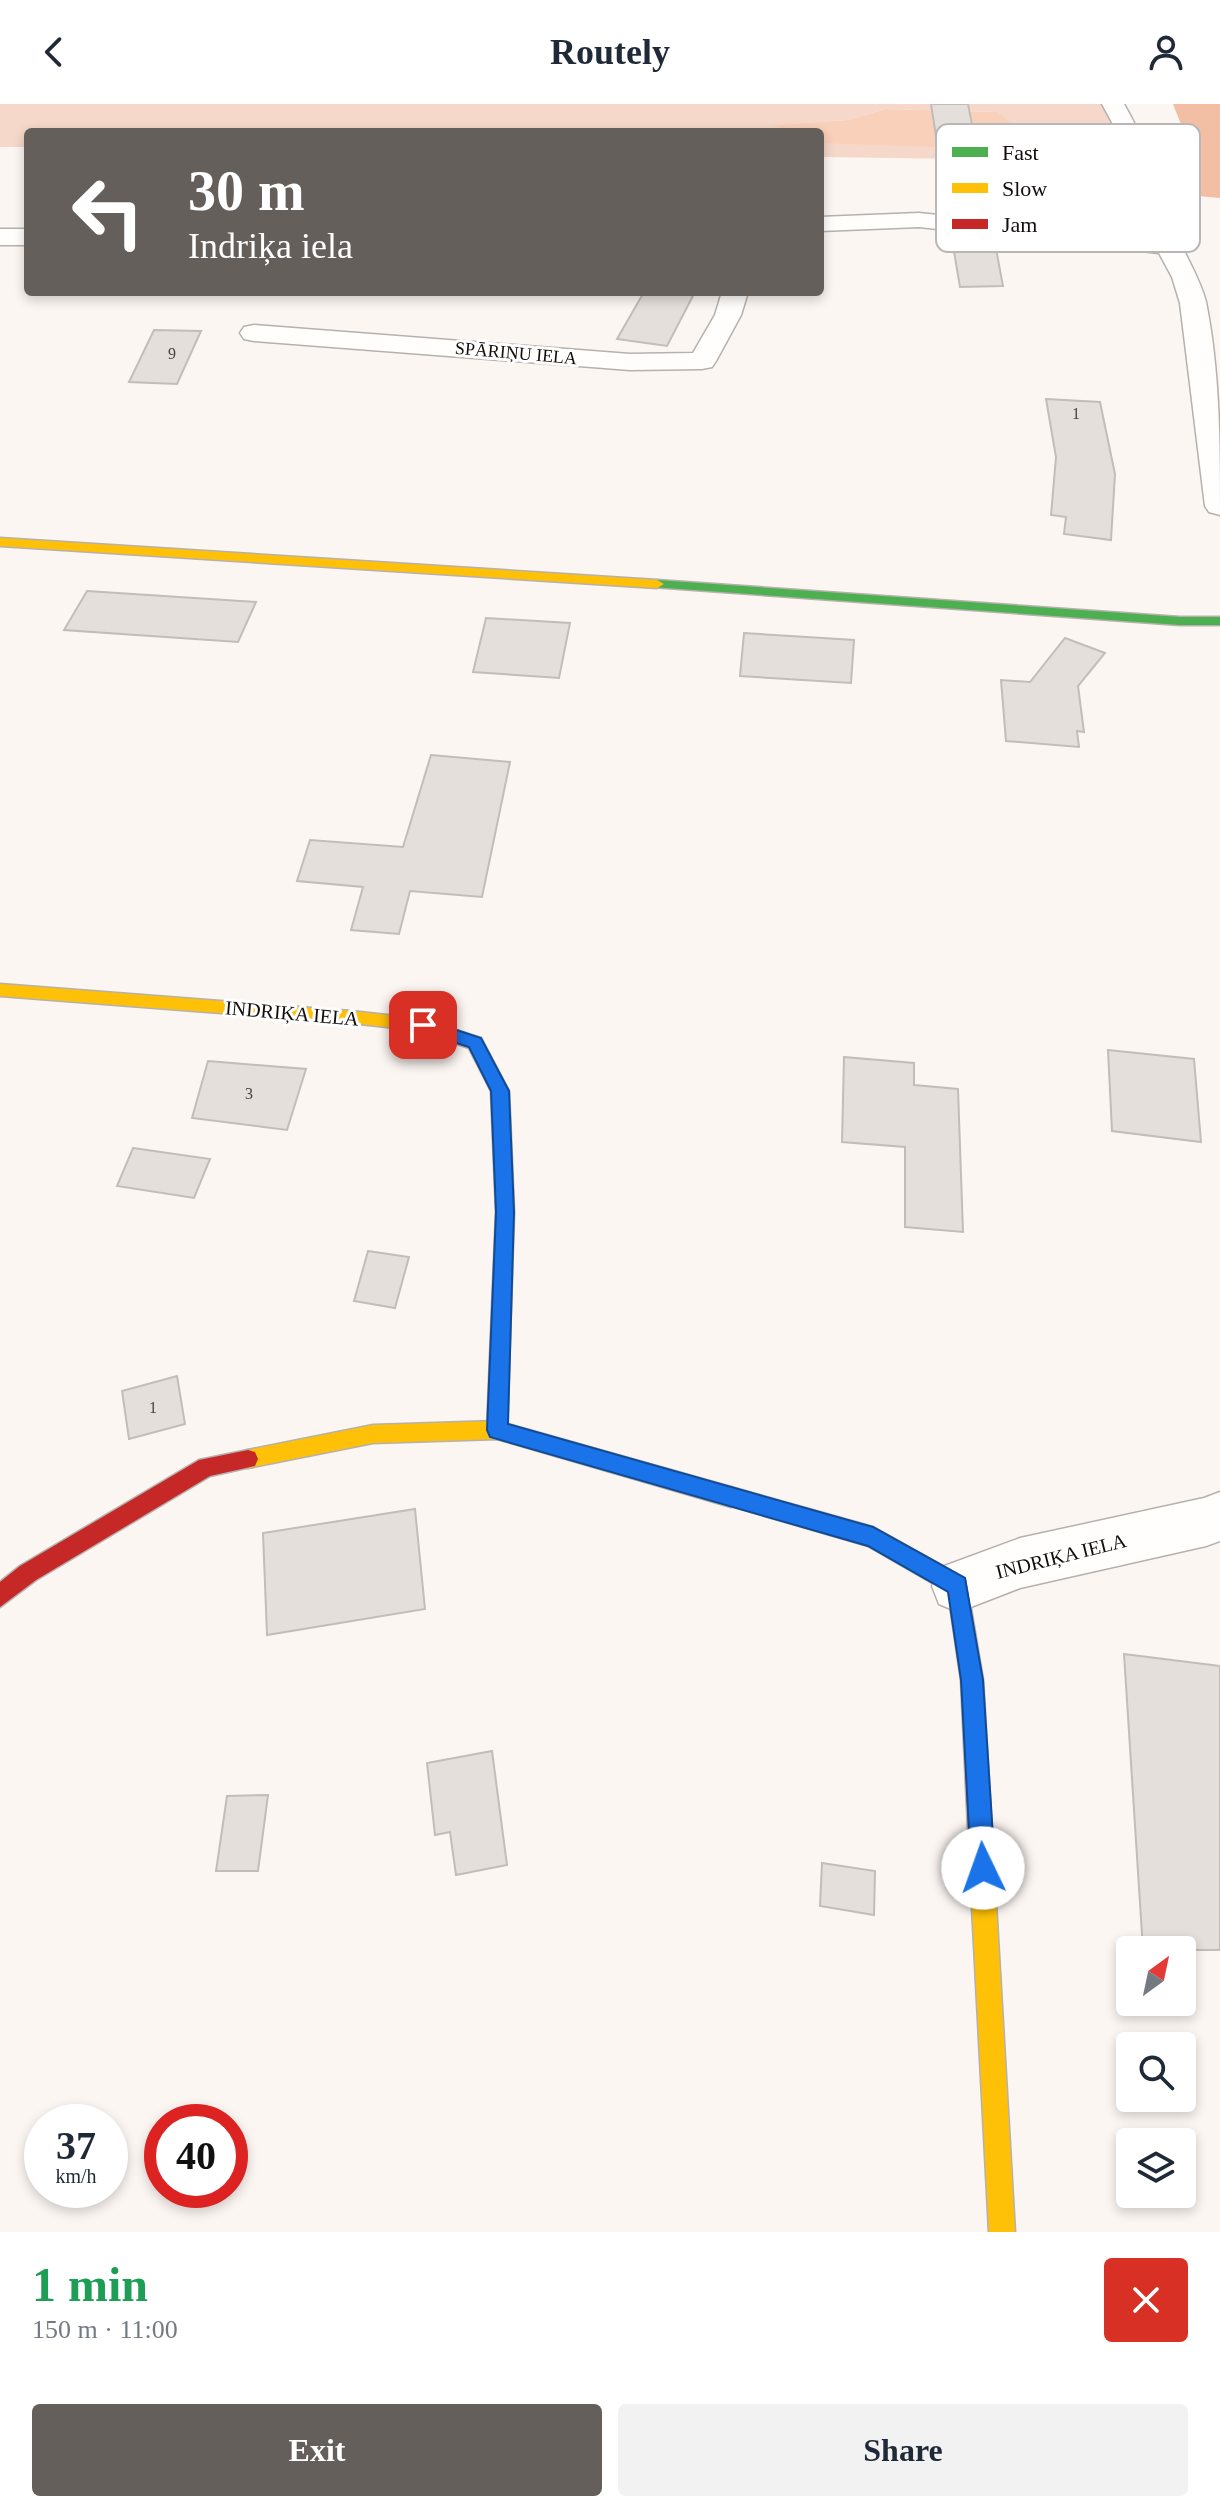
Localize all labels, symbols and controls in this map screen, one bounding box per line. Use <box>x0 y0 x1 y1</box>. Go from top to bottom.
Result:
icon: back <box>32 30 76 74</box>
icon: person <box>1144 30 1188 74</box>
text: Routely <box>550 32 670 72</box>
legend <box>936 124 1200 252</box>
text: Fast <box>1002 140 1039 165</box>
icon: left <box>56 160 160 264</box>
text: 30 m <box>188 160 305 222</box>
text: Slow <box>1002 176 1047 201</box>
text: Jam <box>1002 212 1037 237</box>
text: Indriķa iela <box>188 226 353 266</box>
street label: SPĀRIŅU IELA <box>454 338 578 368</box>
house number: 9 <box>168 345 176 362</box>
house number: 1 <box>1072 405 1080 422</box>
pin <box>389 991 457 1059</box>
street label: INDRIĶA IELA <box>224 996 360 1031</box>
icon: arrive <box>401 1003 445 1047</box>
house number: 3 <box>245 1085 253 1102</box>
house number: 1 <box>149 1399 157 1416</box>
street label: INDRIĶA IELA <box>993 1529 1129 1584</box>
position arrow <box>941 1826 1025 1910</box>
north arrow <box>1116 1936 1196 2016</box>
map controls <box>1116 1936 1196 2208</box>
button: search <box>1116 2032 1196 2112</box>
speed limit sign: 40 <box>144 2104 248 2208</box>
text: 37 <box>56 2123 96 2168</box>
button: layers <box>1116 2128 1196 2208</box>
text: km/h <box>55 2165 97 2187</box>
text: 1 min <box>32 2258 148 2311</box>
button: close <box>1104 2258 1188 2342</box>
text: 150 m · 11:00 <box>32 2315 178 2344</box>
button: Exit <box>32 2404 602 2496</box>
button: Share <box>618 2404 1188 2496</box>

